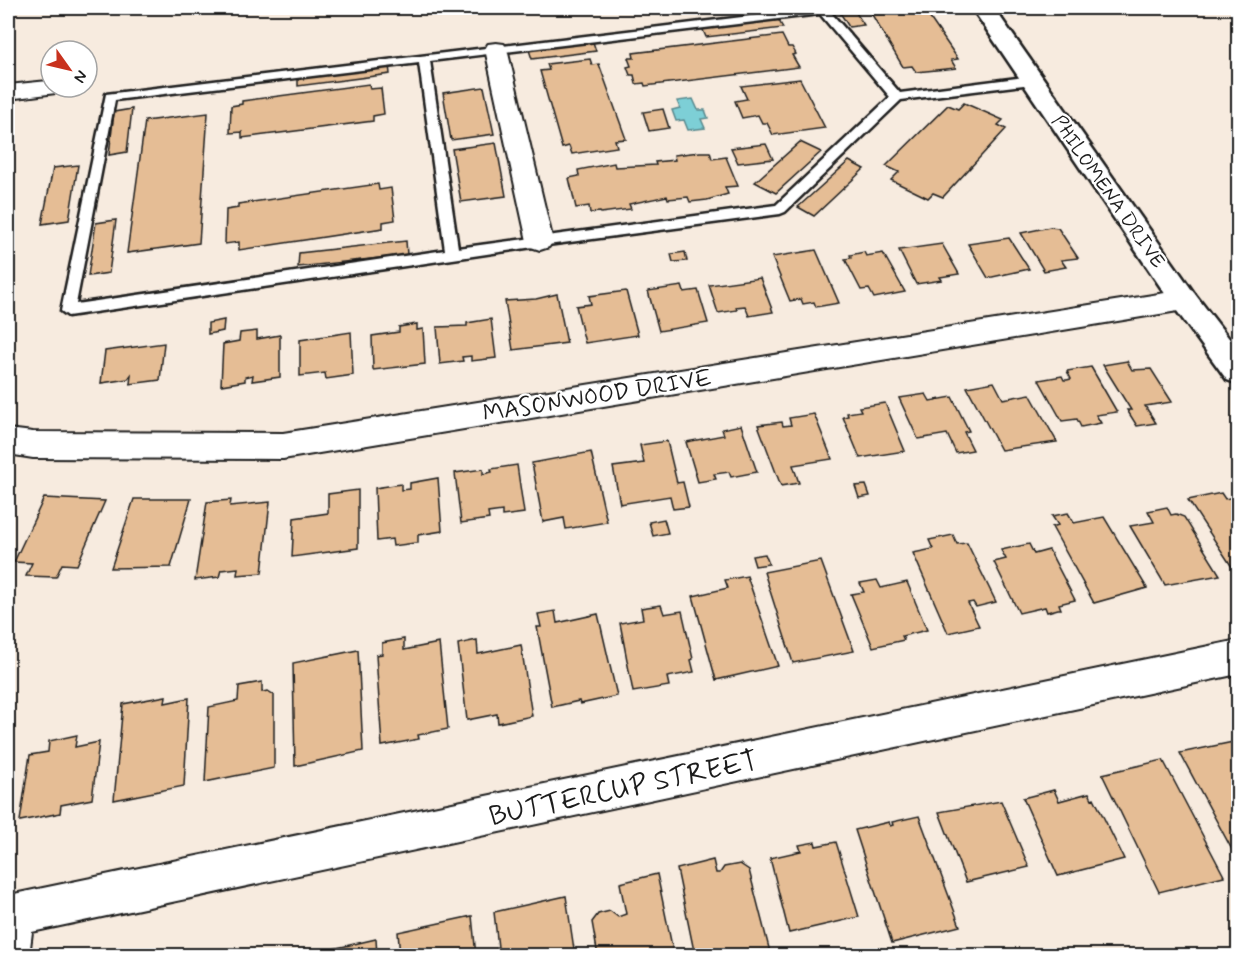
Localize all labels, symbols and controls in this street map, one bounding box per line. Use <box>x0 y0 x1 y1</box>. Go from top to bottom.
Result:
north arrow <box>39 39 99 99</box>
text: N <box>69 66 92 87</box>
street label: PHILOMENA DRIVE <box>1045 110 1171 274</box>
street label: MASONWOOD DRIVE <box>481 363 714 430</box>
street label: BUTTERCUP STREET <box>486 743 761 836</box>

